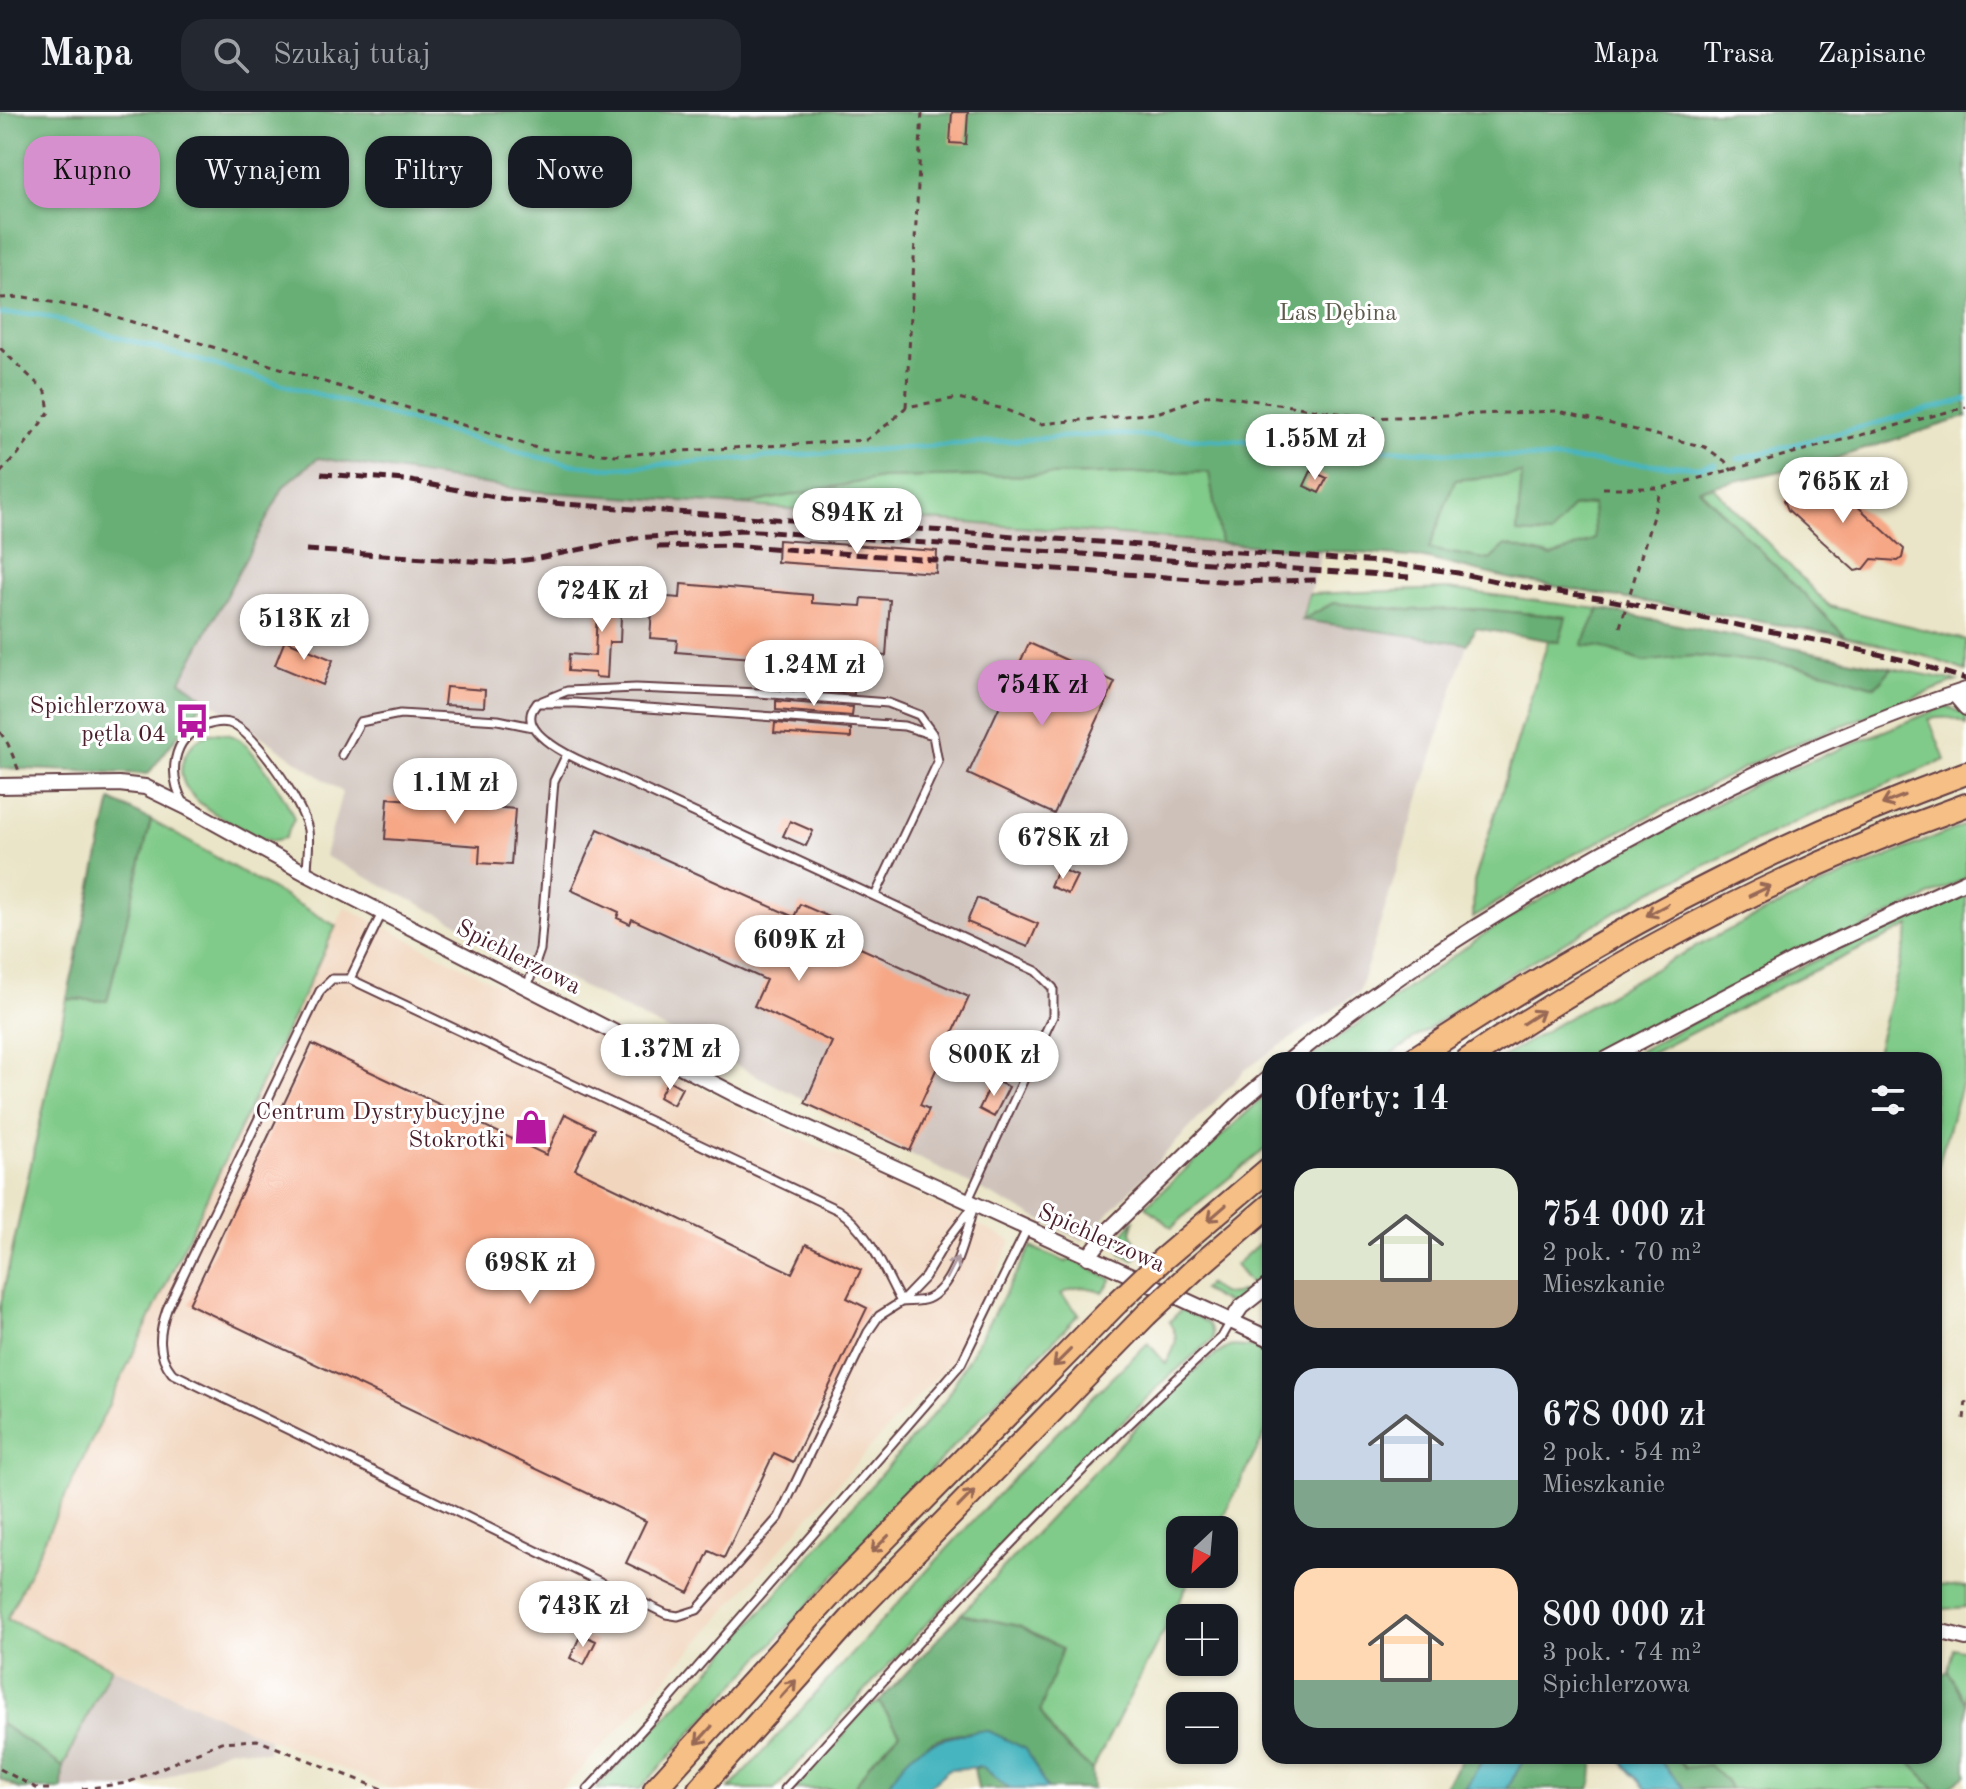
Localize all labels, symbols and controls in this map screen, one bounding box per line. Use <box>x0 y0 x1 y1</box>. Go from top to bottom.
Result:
search box <box>181 19 741 91</box>
icon: search <box>209 33 253 77</box>
text: Mapa <box>40 36 133 74</box>
text: Szukaj tutaj <box>273 40 431 70</box>
text: Mapa <box>1593 41 1659 69</box>
text: Trasa <box>1703 41 1774 69</box>
text: Zapisane <box>1818 41 1926 69</box>
chip: Kupno <box>24 136 160 208</box>
chip: Wynajem <box>176 136 349 208</box>
chip: Filtry <box>365 136 492 208</box>
chip: Nowe <box>508 136 632 208</box>
park label: Las Dębina <box>1279 302 1397 326</box>
pin: 1.55M zł <box>1232 414 1398 482</box>
text: 1.55M zł <box>1264 427 1366 453</box>
pin: 765K zł <box>1769 457 1917 525</box>
text: 765K zł <box>1797 470 1889 496</box>
pin: 894K zł <box>783 488 931 556</box>
text: 894K zł <box>811 501 903 527</box>
pin: 724K zł <box>528 566 676 634</box>
text: 724K zł <box>556 579 648 605</box>
pin: 513K zł <box>230 594 378 662</box>
text: 513K zł <box>258 607 350 633</box>
pin: 1.24M zł <box>731 640 897 708</box>
text: 1.24M zł <box>763 653 865 679</box>
pin: 754K zł <box>968 660 1116 728</box>
text: 754K zł <box>996 673 1088 699</box>
place label: Spichlerzowa pętla 04 <box>30 695 166 747</box>
bus stop icon: Spichlerzowa pętla 04 <box>173 702 211 740</box>
pin: 1.1M zł <box>381 758 529 826</box>
text: 1.1M zł <box>411 771 499 797</box>
one-way arrow <box>1881 794 1906 809</box>
pin: 678K zł <box>989 813 1137 881</box>
text: 678K zł <box>1017 826 1109 852</box>
one-way arrow <box>1748 883 1772 898</box>
one-way arrow <box>1646 903 1670 918</box>
pin: 609K zł <box>725 915 873 983</box>
street label: Spichlerzowa <box>452 916 584 1000</box>
text: 609K zł <box>753 928 845 954</box>
one-way arrow <box>1521 1009 1544 1025</box>
pin: 1.37M zł <box>587 1024 753 1092</box>
pin: 800K zł <box>920 1030 1068 1098</box>
text: 1.37M zł <box>619 1037 721 1063</box>
text: 800K zł <box>948 1043 1040 1069</box>
icon: filters <box>1866 1078 1910 1122</box>
text: Oferty: 14 <box>1294 1083 1450 1117</box>
place label: Centrum Dystrybucyjne Stokrotki <box>255 1101 505 1153</box>
shop icon: Centrum Dystrybucyjne Stokrotki <box>512 1108 550 1146</box>
text: 754 000 zł <box>1542 1199 1705 1233</box>
street label: Spichlerzowa <box>1034 1200 1168 1278</box>
icon: home <box>1358 1200 1454 1296</box>
one-way arrow <box>1207 1204 1227 1222</box>
pin: 698K zł <box>456 1238 604 1306</box>
text: 2 pok. · 70 m² <box>1542 1240 1701 1266</box>
text: 698K zł <box>484 1251 576 1277</box>
one-way arrow <box>945 1257 961 1281</box>
text: Mieszkanie <box>1542 1272 1665 1298</box>
one-way arrow <box>1053 1348 1072 1368</box>
text: 678 000 zł <box>1542 1399 1705 1433</box>
icon: home <box>1358 1400 1454 1496</box>
text: 2 pok. · 54 m² <box>1542 1440 1701 1466</box>
text: Mieszkanie <box>1542 1472 1665 1498</box>
one-way arrow <box>956 1490 975 1509</box>
north arrow <box>1166 1516 1238 1588</box>
map controls <box>1166 1516 1238 1764</box>
one-way arrow <box>871 1534 890 1553</box>
pin: 743K zł <box>509 1581 657 1649</box>
text: 743K zł <box>537 1594 629 1620</box>
text: 800 000 zł <box>1542 1599 1705 1633</box>
icon: home <box>1358 1600 1454 1696</box>
button: + <box>1166 1604 1238 1676</box>
text: 3 pok. · 74 m² <box>1542 1640 1701 1666</box>
text: Spichlerzowa <box>1542 1672 1690 1698</box>
one-way arrow <box>779 1679 798 1699</box>
button: − <box>1166 1692 1238 1764</box>
one-way arrow <box>695 1724 713 1744</box>

